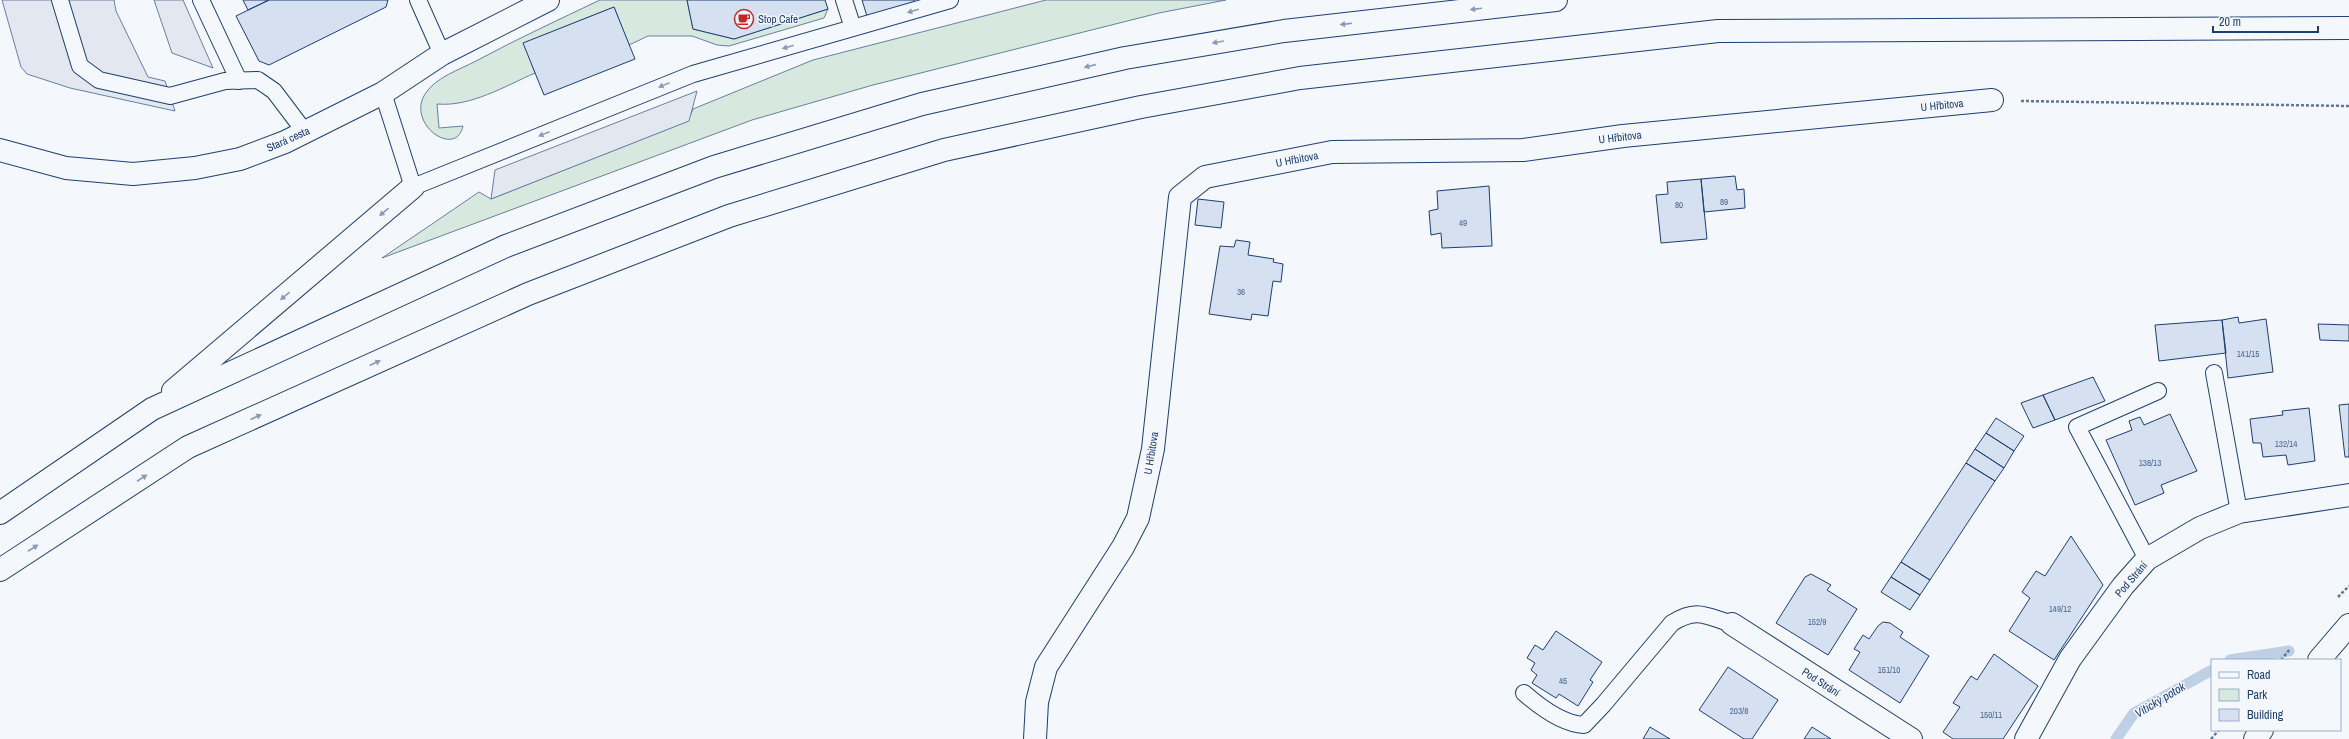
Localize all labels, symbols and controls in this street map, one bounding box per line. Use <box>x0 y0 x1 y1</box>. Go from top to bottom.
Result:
one-way arrow <box>1470 6 1482 12</box>
cafe icon: Stop Cafe <box>733 8 755 30</box>
one-way arrow <box>907 8 919 14</box>
scale bar <box>2213 8 2318 34</box>
place label: Stop Cafe <box>758 12 798 26</box>
text: 20 m <box>2219 14 2241 30</box>
one-way arrow <box>1340 21 1352 27</box>
one-way arrow <box>1212 39 1224 45</box>
one-way arrow <box>782 44 794 50</box>
one-way arrow <box>1084 63 1096 69</box>
one-way arrow <box>658 82 670 89</box>
street label: U Hřbitova <box>1920 96 1964 114</box>
street label: Stará cesta <box>264 123 312 155</box>
street label: U Hřbitova <box>1598 127 1642 147</box>
one-way arrow <box>537 132 549 138</box>
street label: U Hřbitova <box>1275 148 1319 170</box>
house number: 89 <box>1720 196 1728 208</box>
house number: 80 <box>1675 199 1683 211</box>
one-way arrow <box>378 208 389 217</box>
house number: 49 <box>1459 217 1467 229</box>
house number: 36 <box>1237 286 1245 298</box>
one-way arrow <box>279 292 290 301</box>
house number: 141/15 <box>2237 348 2259 360</box>
one-way arrow <box>369 360 380 366</box>
one-way arrow <box>250 414 262 420</box>
street label: U Hřbitova <box>1141 431 1161 475</box>
house number: 132/14 <box>2275 438 2297 450</box>
house number: 138/13 <box>2139 457 2161 469</box>
one-way arrow <box>136 474 148 481</box>
one-way arrow <box>27 545 39 552</box>
street label: Pod Strání <box>2112 558 2151 600</box>
house number: 149/12 <box>2049 603 2071 615</box>
house number: 152/9 <box>1808 616 1826 628</box>
legend <box>2211 659 2341 731</box>
house number: 151/10 <box>1878 664 1900 676</box>
street label: Pod Strání <box>1799 665 1843 700</box>
text: Road <box>2247 667 2271 683</box>
house number: 45 <box>1559 675 1567 687</box>
water label: Vitický potok <box>2132 678 2189 721</box>
text: Park <box>2247 687 2267 703</box>
house number: 203/8 <box>1730 705 1748 717</box>
text: Building <box>2247 707 2284 723</box>
house number: 150/11 <box>1980 709 2002 721</box>

